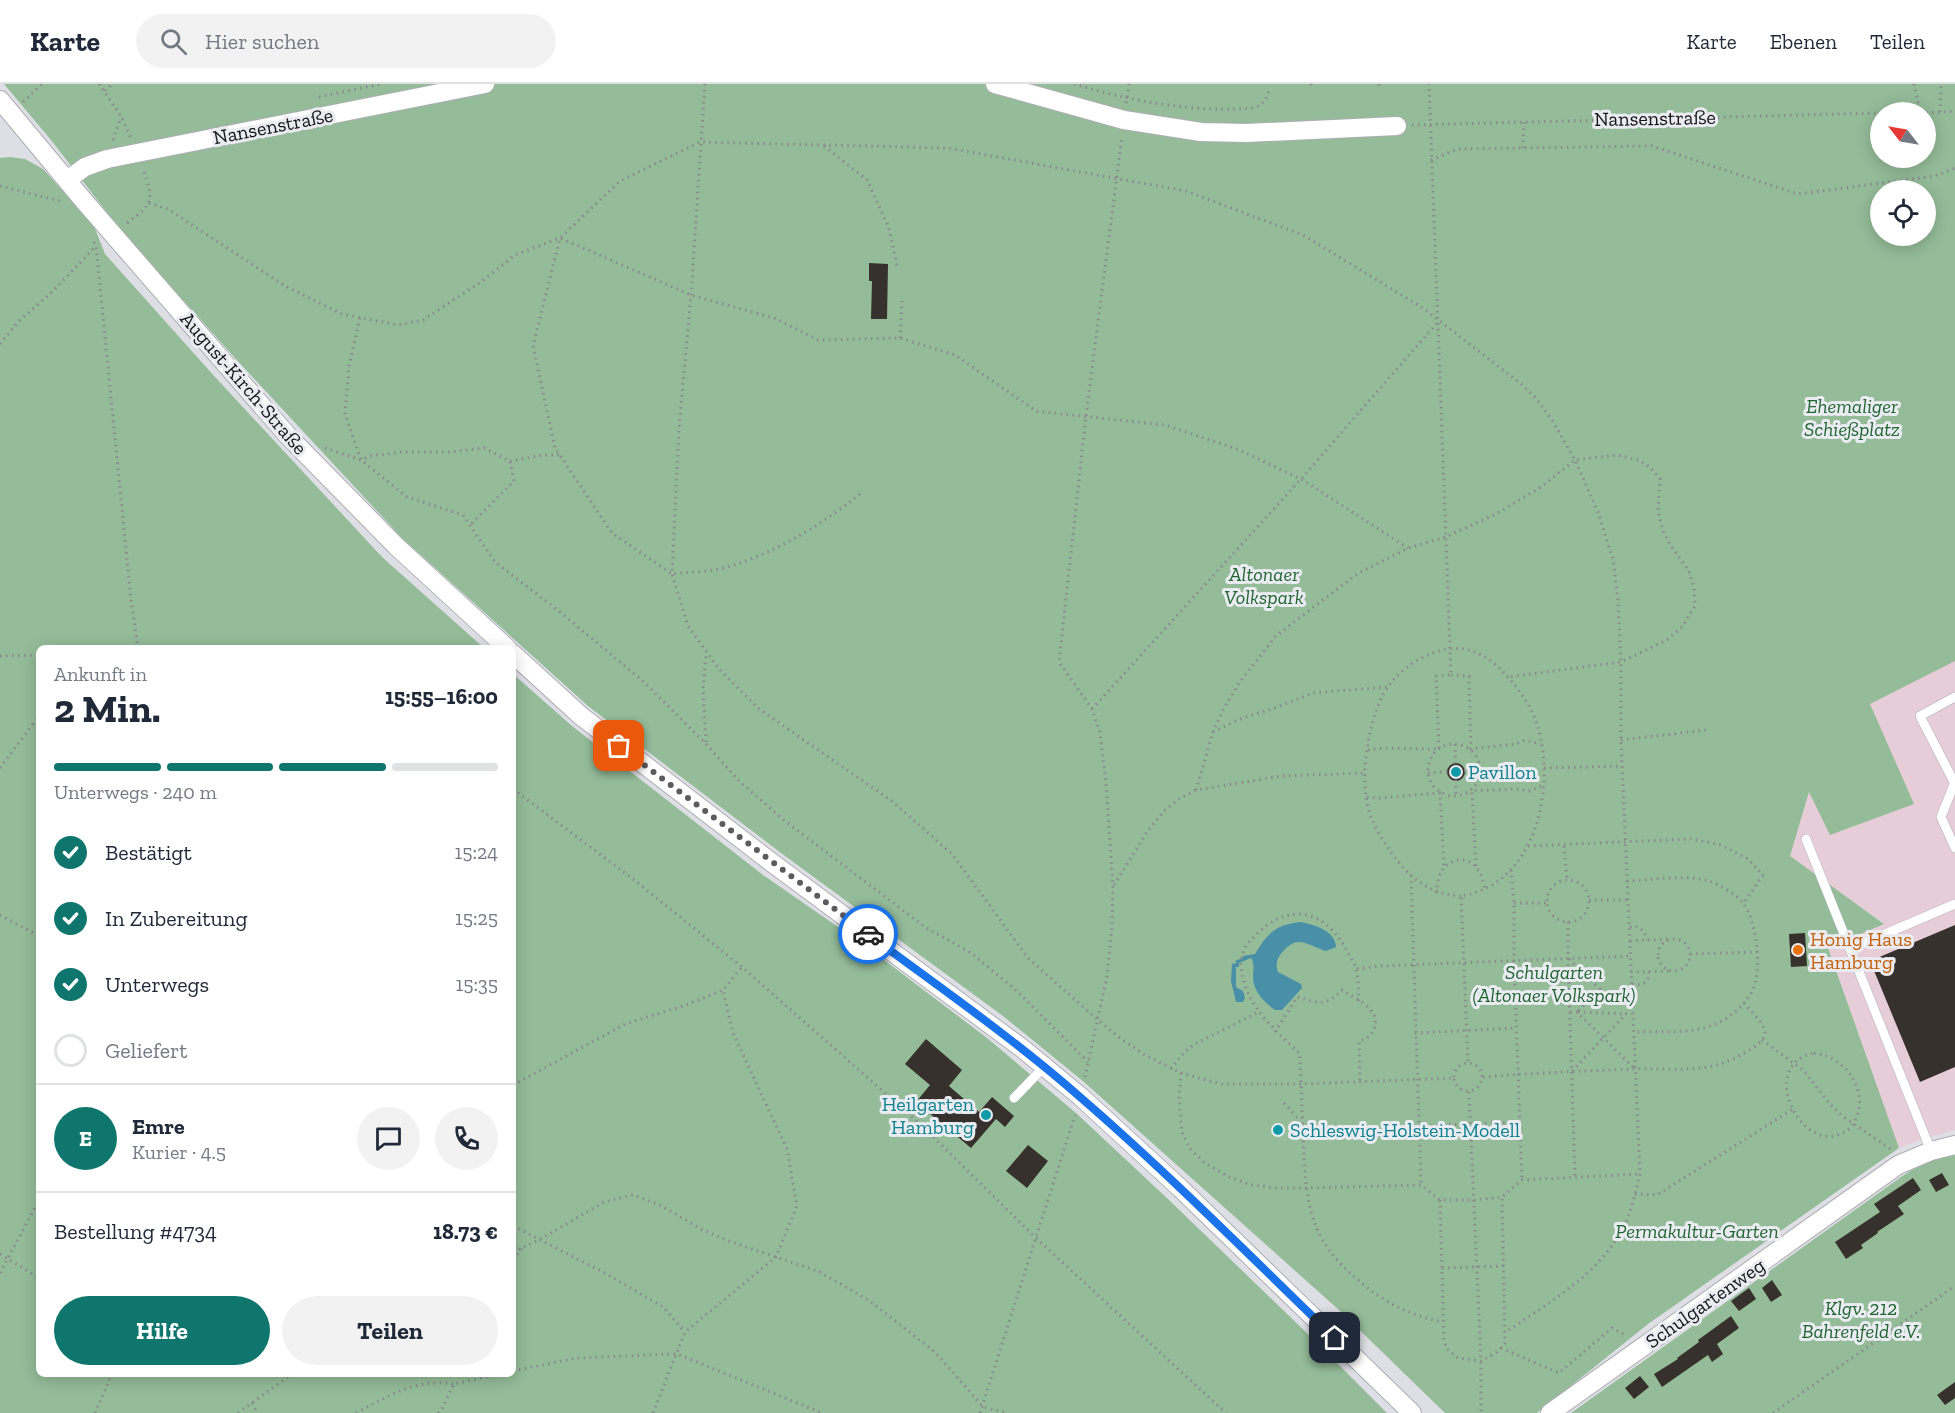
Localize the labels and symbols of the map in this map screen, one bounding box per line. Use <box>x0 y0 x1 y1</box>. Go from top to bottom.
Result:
north arrow <box>1870 102 1936 168</box>
street label: Nansenstraße <box>211 103 335 149</box>
street label: Nansenstraße <box>1594 105 1716 131</box>
street label: August-Kirch-Straße <box>175 307 313 459</box>
park label: Ehemaliger Schießplatz <box>1804 394 1900 441</box>
park label: Altonaer Volkspark <box>1224 562 1304 609</box>
pin <box>593 720 644 771</box>
place label: Pavillon <box>1468 760 1537 784</box>
marker: Pavillon <box>1449 765 1463 779</box>
courier <box>838 904 898 964</box>
place label: Honig Haus Hamburg <box>1810 927 1912 974</box>
marker: Honig Haus Hamburg <box>1791 943 1805 957</box>
park label: Schulgarten (Altonaer Volkspark) <box>1473 960 1635 1007</box>
place label: Heilgarten Hamburg <box>882 1092 975 1139</box>
marker: Heilgarten Hamburg <box>979 1108 993 1122</box>
place label: Schleswig-Holstein-Modell <box>1290 1118 1520 1142</box>
marker: Schleswig-Holstein-Modell <box>1271 1123 1285 1137</box>
park label: Permakultur-Garten <box>1615 1219 1779 1243</box>
street label: Schulgartenweg <box>1641 1253 1769 1353</box>
park label: Klgv. 212 Bahrenfeld e.V. <box>1802 1296 1920 1343</box>
pin <box>1309 1312 1360 1363</box>

